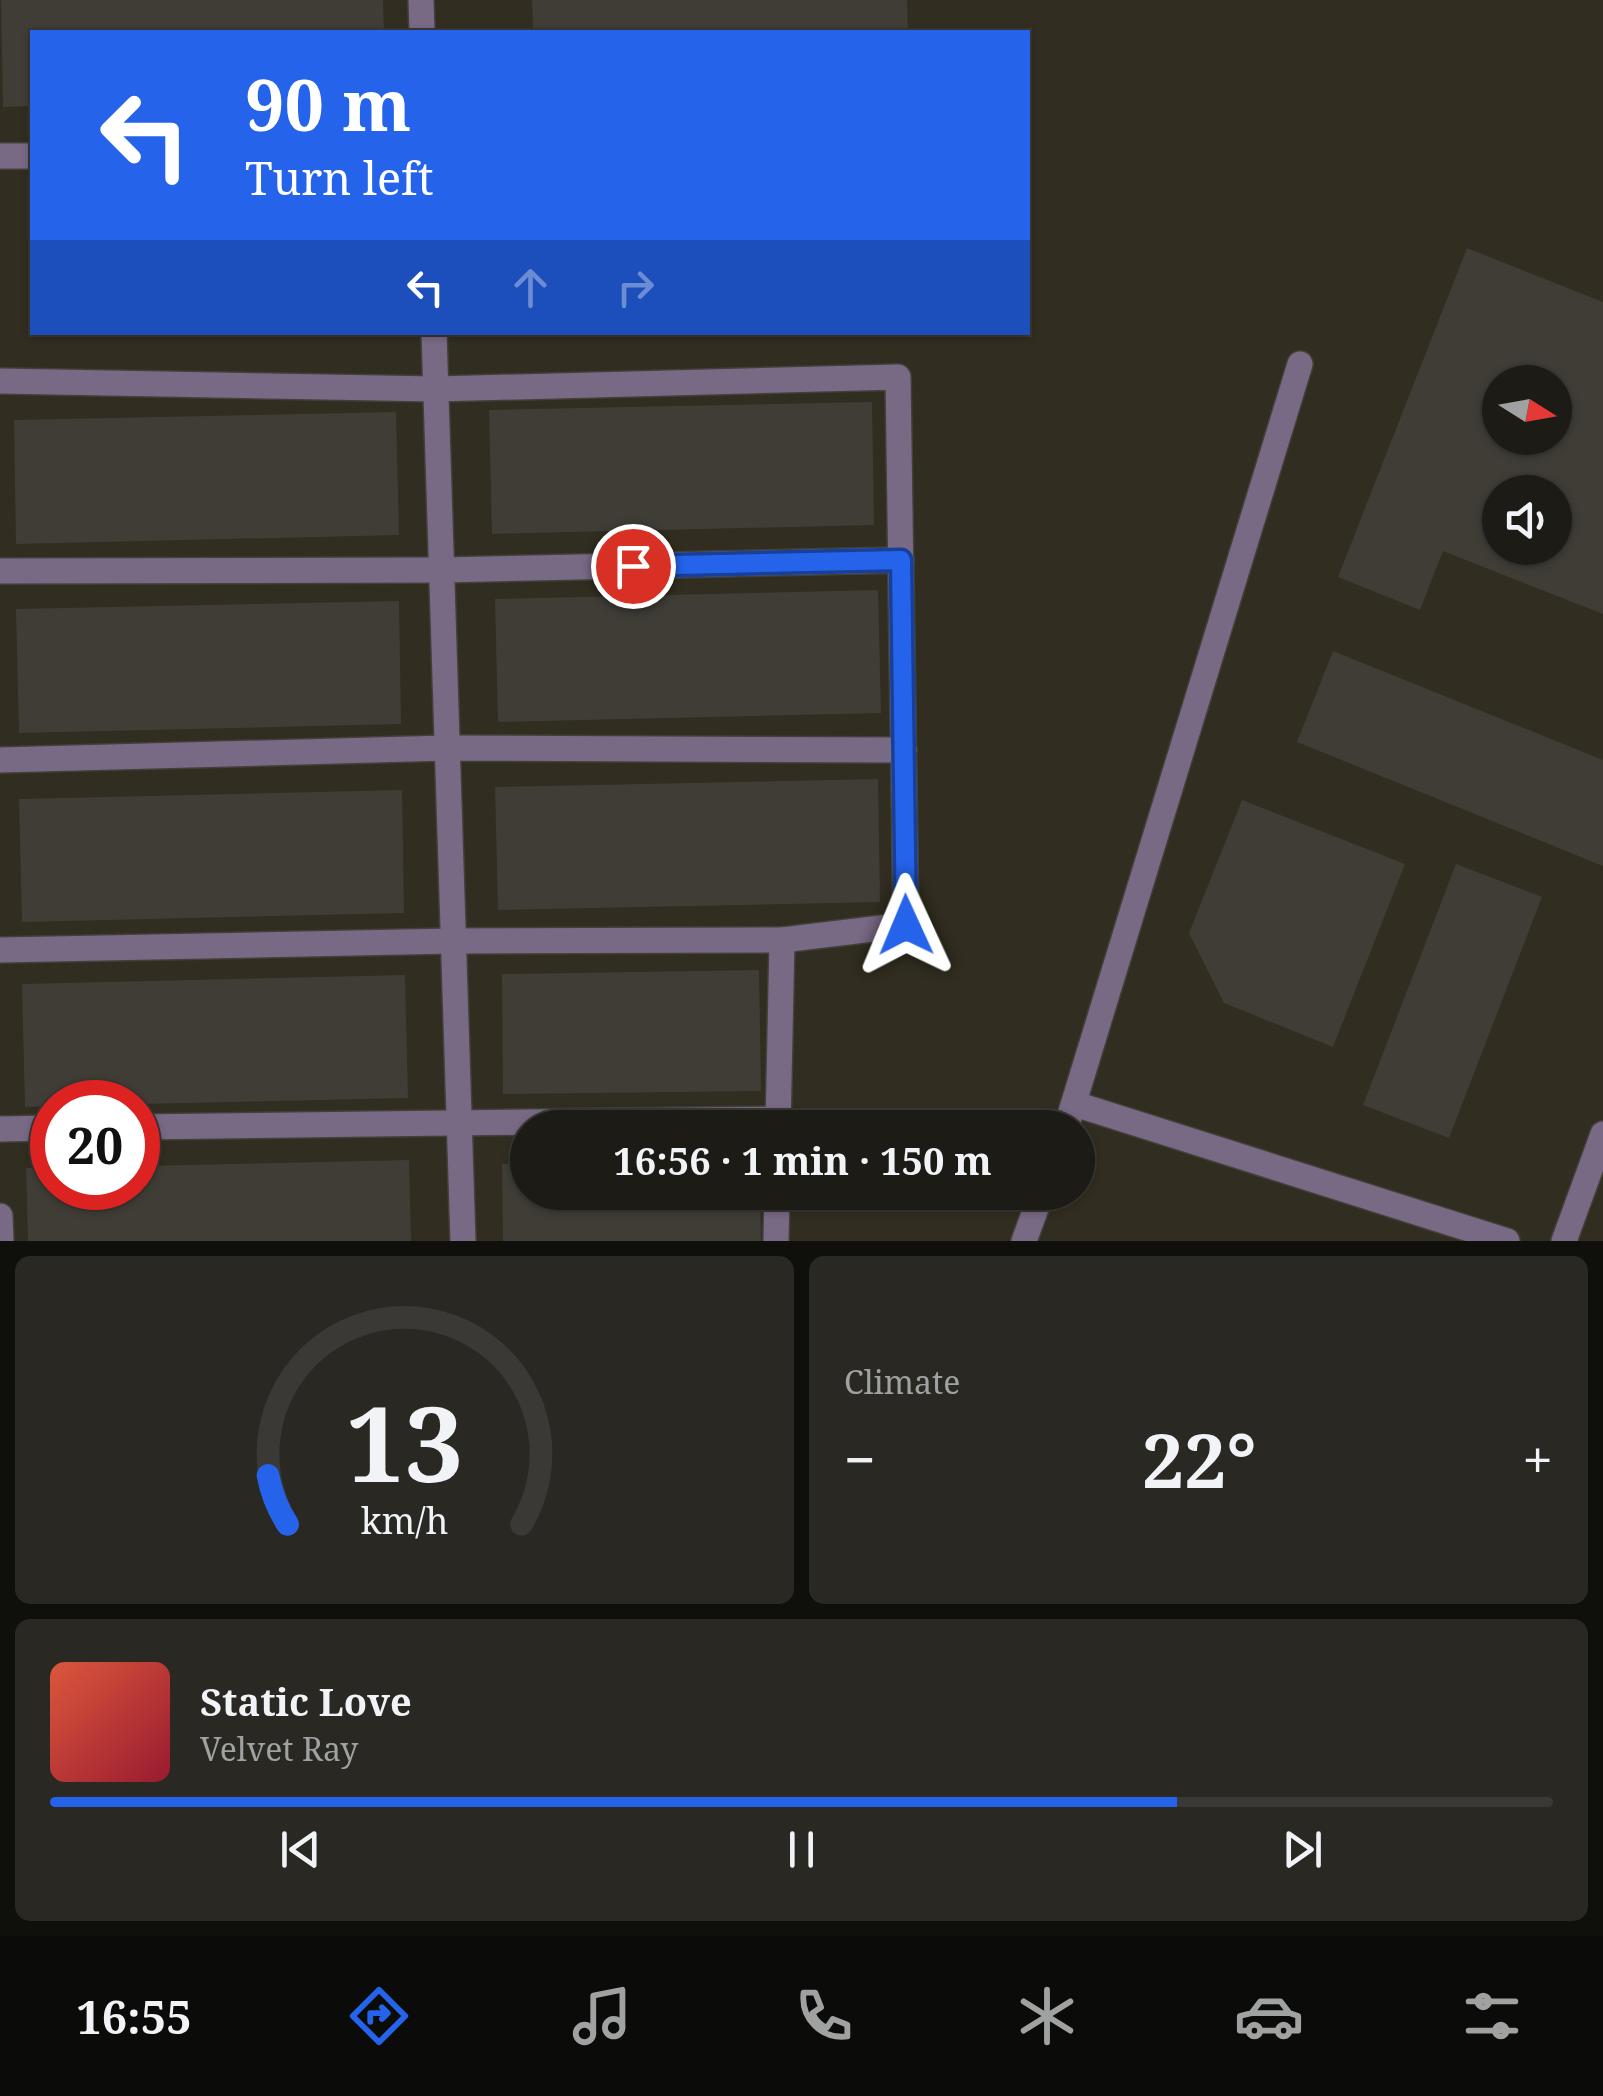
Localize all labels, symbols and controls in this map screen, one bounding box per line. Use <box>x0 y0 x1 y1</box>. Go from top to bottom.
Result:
text: 90 m <box>245 56 411 152</box>
icon: left <box>80 70 210 200</box>
text: Turn left <box>245 147 434 208</box>
icon: left <box>398 260 453 315</box>
icon: ahead <box>503 260 558 315</box>
icon: right <box>608 260 663 315</box>
north arrow <box>1482 365 1572 455</box>
map controls <box>1482 365 1572 565</box>
button: sound <box>1482 475 1572 565</box>
pin <box>591 524 676 609</box>
icon: arrive <box>606 539 661 594</box>
position arrow <box>854 873 958 977</box>
speed limit sign: 20 <box>30 1080 160 1210</box>
text: 16:56 · 1 min · 150 m <box>613 1134 992 1186</box>
text: Climate <box>844 1360 960 1403</box>
text: 13 <box>346 1371 463 1512</box>
text: 22° <box>1142 1408 1256 1510</box>
text: − <box>844 1421 876 1496</box>
text: + <box>1522 1421 1553 1496</box>
text: km/h <box>361 1496 448 1544</box>
text: Static Love <box>200 1675 412 1727</box>
text: Velvet Ray <box>200 1727 358 1770</box>
icon: previous <box>273 1822 328 1877</box>
icon: pause <box>774 1822 829 1877</box>
icon: next <box>1275 1822 1330 1877</box>
icon: directions <box>344 1981 414 2051</box>
icon: music <box>567 1981 637 2051</box>
icon: phone <box>789 1981 859 2051</box>
icon: climate <box>1012 1981 1082 2051</box>
icon: car <box>1234 1981 1304 2051</box>
icon: filters <box>1457 1981 1527 2051</box>
text: 16:55 <box>76 1986 192 2047</box>

